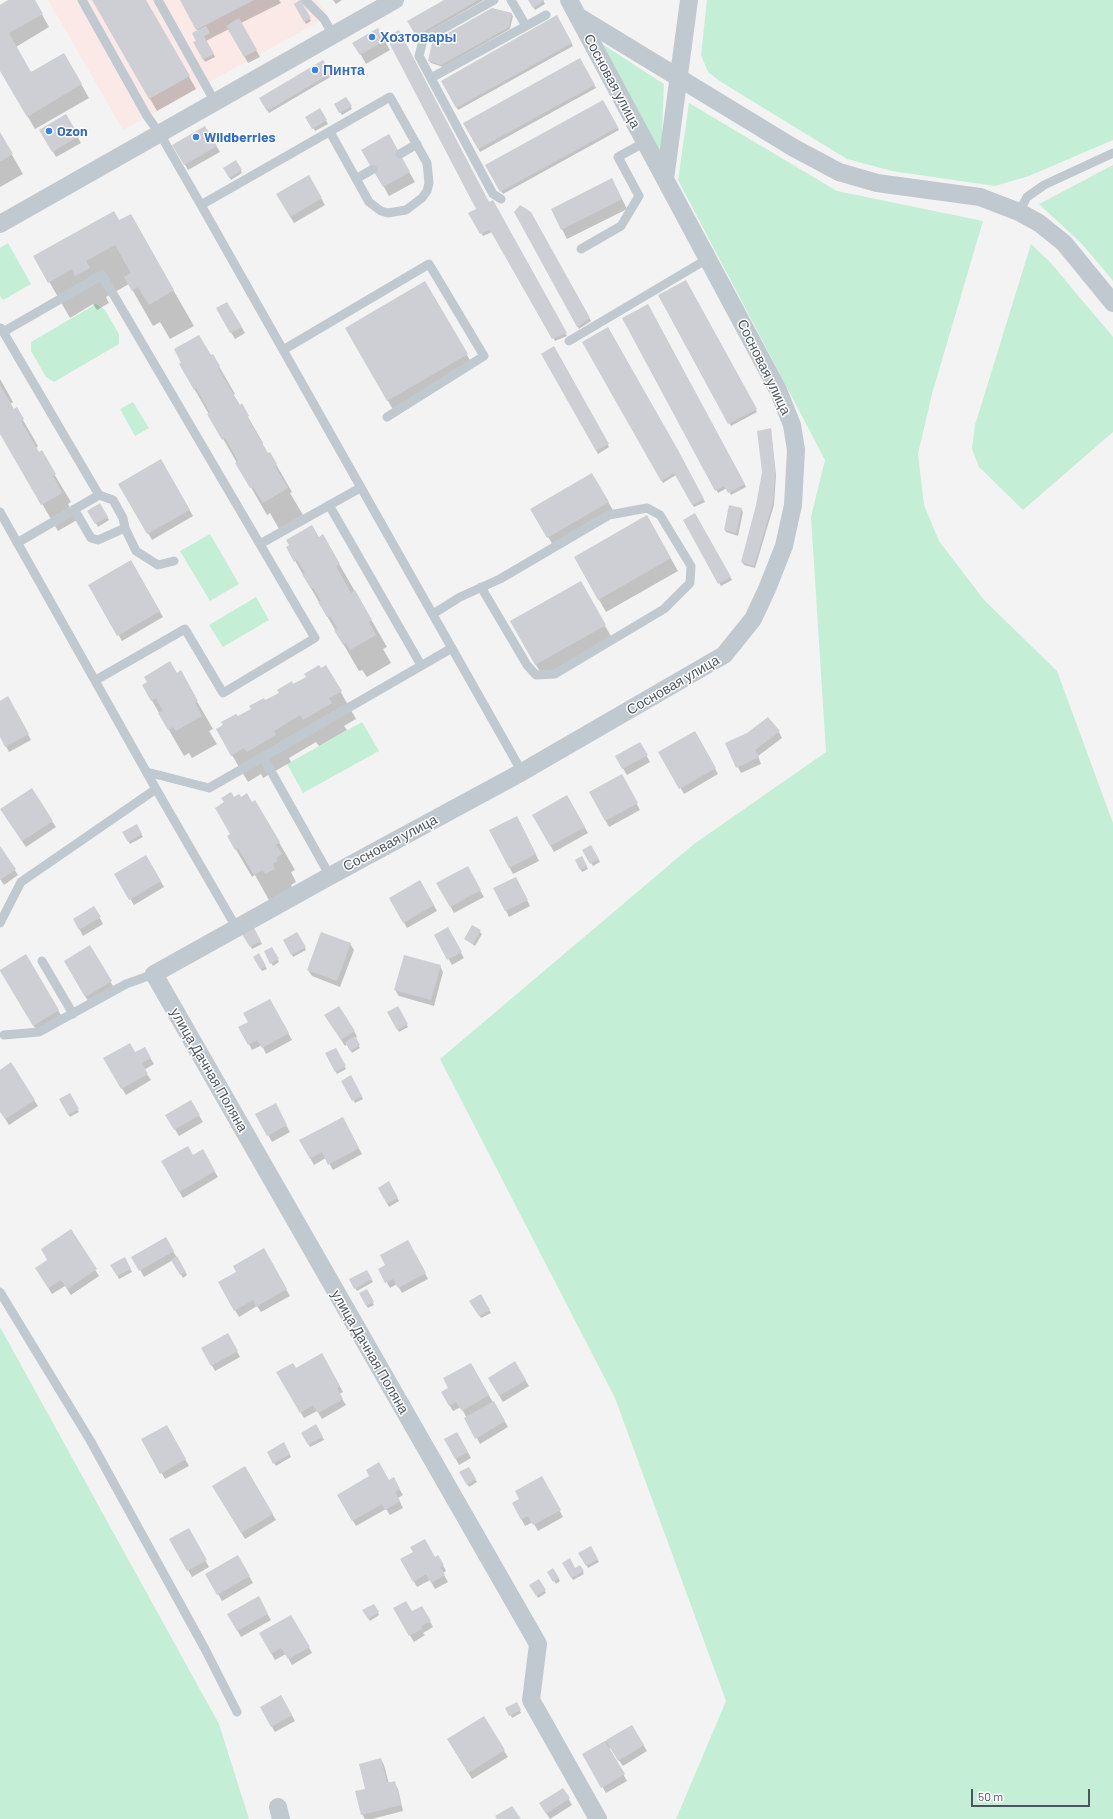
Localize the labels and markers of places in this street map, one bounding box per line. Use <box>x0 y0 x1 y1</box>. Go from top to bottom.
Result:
place label: Хозтовары <box>380 29 456 45</box>
marker: Хозтовары <box>367 32 377 42</box>
place label: Пинта <box>323 62 365 78</box>
marker: Пинта <box>310 65 320 75</box>
place label: Ozon <box>57 123 88 139</box>
marker: Ozon <box>44 126 54 136</box>
place label: Wildberries <box>204 129 276 145</box>
marker: Wildberries <box>191 132 201 142</box>

